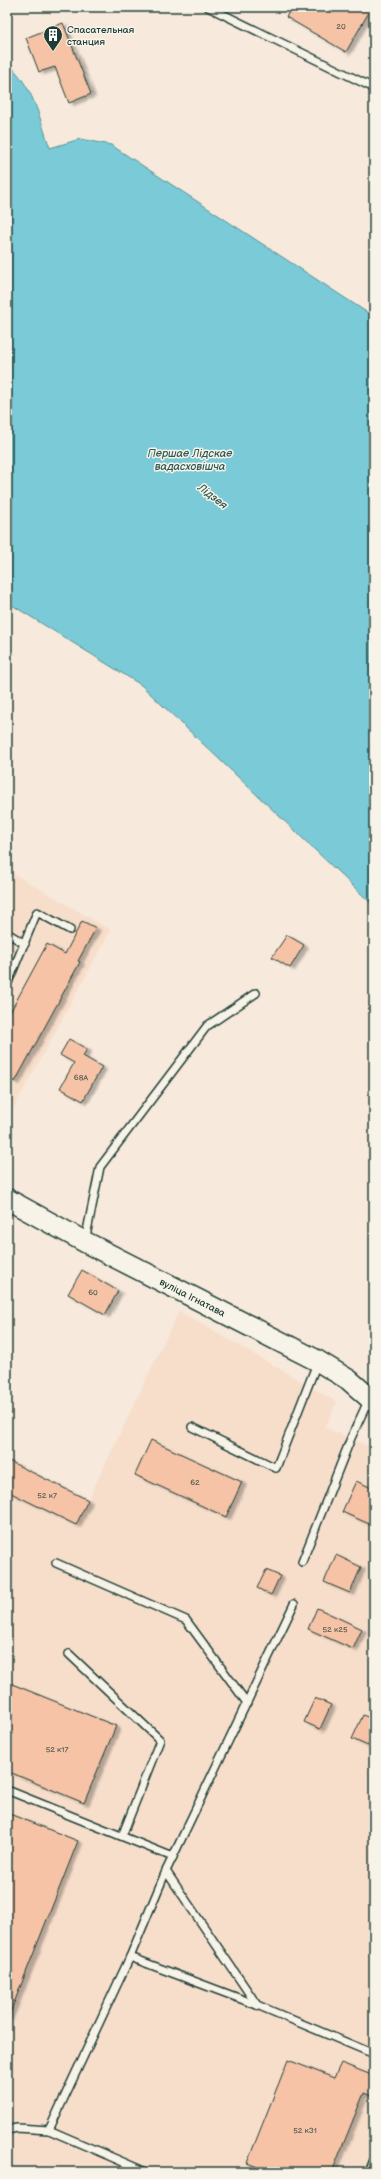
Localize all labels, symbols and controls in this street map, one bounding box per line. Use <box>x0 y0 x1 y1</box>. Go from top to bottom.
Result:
house number: 20 <box>336 22 346 31</box>
building icon: Спасательная станция <box>42 24 64 52</box>
place label: Спасательная станция <box>67 24 135 48</box>
water label: Першае Лідскае вадасховішча <box>148 447 233 473</box>
water label: Лідзея <box>195 480 230 512</box>
house number: 68А <box>74 1073 88 1082</box>
street label: вуліца Ігнатава <box>157 1276 227 1320</box>
house number: 60 <box>88 1288 98 1297</box>
house number: 62 <box>190 1478 200 1487</box>
house number: 52 к7 <box>37 1491 57 1500</box>
house number: 52 к25 <box>322 1625 348 1634</box>
house number: 52 к17 <box>46 1745 68 1754</box>
house number: 52 к31 <box>293 2126 317 2135</box>

